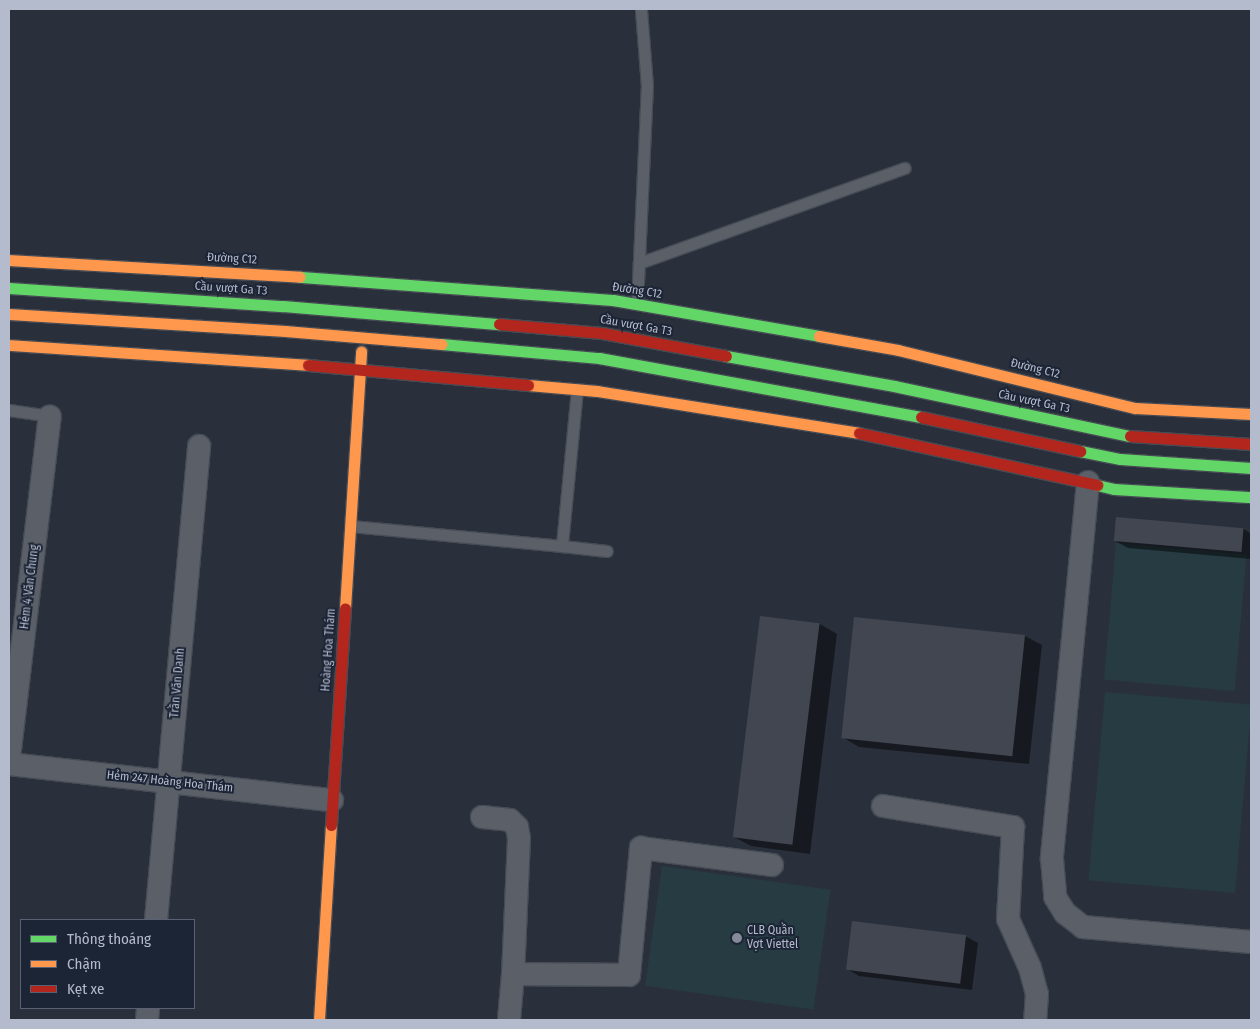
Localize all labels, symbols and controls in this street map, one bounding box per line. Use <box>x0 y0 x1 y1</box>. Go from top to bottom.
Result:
street label: Đường C12 <box>207 250 257 268</box>
street label: Cầu vượt Ga T3 <box>194 279 268 299</box>
street label: Đường C12 <box>611 280 663 302</box>
street label: Cầu vượt Ga T3 <box>599 313 673 339</box>
street label: Đường C12 <box>1009 356 1061 382</box>
street label: Cầu vượt Ga T3 <box>997 387 1071 417</box>
street label: Hẻm 4 Văn Chung <box>18 544 42 630</box>
street label: Hoàng Hoa Thám <box>319 608 339 692</box>
street label: Trần Văn Danh <box>168 647 188 719</box>
street label: Hẻm 247 Hoàng Hoa Thám <box>106 768 234 796</box>
legend <box>20 919 195 1009</box>
place label: CLB Quần Vợt Viettel <box>747 924 798 952</box>
text: Thông thoáng <box>67 930 151 948</box>
marker: CLB Quần Vợt Viettel <box>731 932 743 944</box>
text: Chậm <box>67 955 101 973</box>
text: Kẹt xe <box>67 980 104 998</box>

